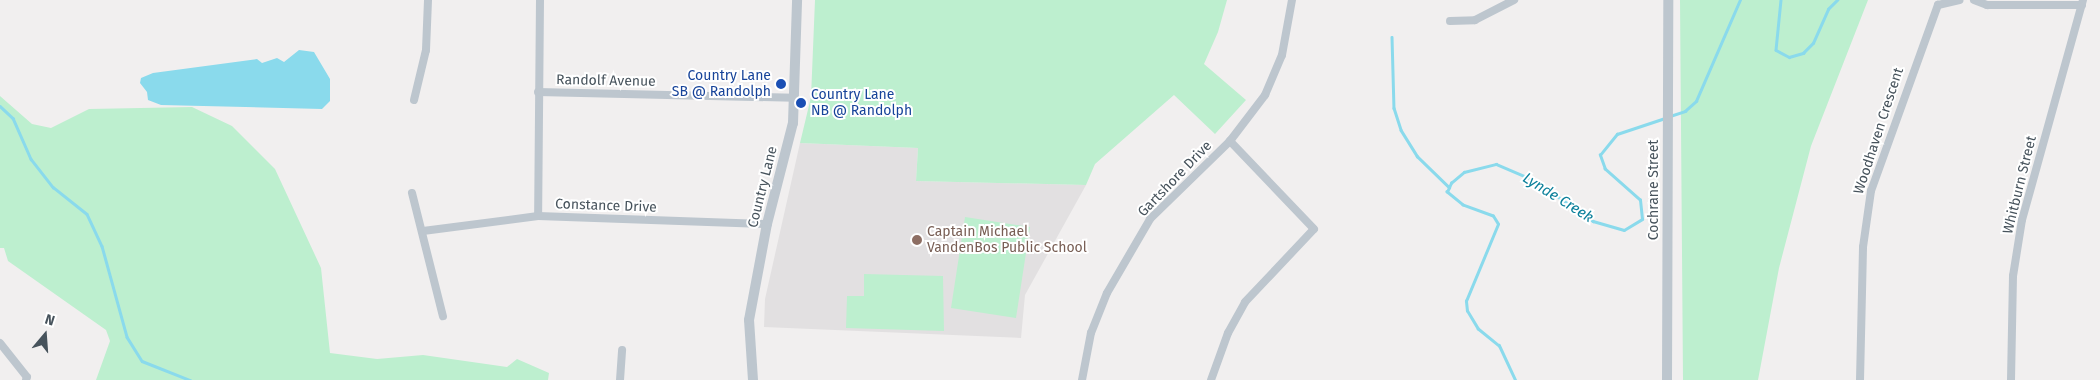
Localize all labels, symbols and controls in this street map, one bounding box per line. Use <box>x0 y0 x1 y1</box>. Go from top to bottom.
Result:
street label: Woodhaven Crescent <box>1851 66 1907 196</box>
place label: Country Lane SB @ Randolph <box>672 68 771 100</box>
street label: Randolf Avenue <box>556 72 656 90</box>
marker: Country Lane SB @ Randolph <box>775 78 787 90</box>
place label: Country Lane NB @ Randolph <box>811 87 912 120</box>
marker: Country Lane NB @ Randolph <box>795 97 807 109</box>
street label: Whitburn Street <box>2000 134 2040 236</box>
street label: Gartshore Drive <box>1135 138 1215 220</box>
street label: Cochrane Street <box>1646 140 1662 240</box>
street label: Country Lane <box>745 144 781 230</box>
water label: Lynde Creek <box>1519 169 1597 227</box>
street label: Constance Drive <box>555 196 657 216</box>
place label: Captain Michael VandenBos Public School <box>927 224 1087 256</box>
marker: Captain Michael VandenBos Public School <box>911 234 923 246</box>
north arrow <box>20 310 70 360</box>
text: N <box>43 311 57 330</box>

